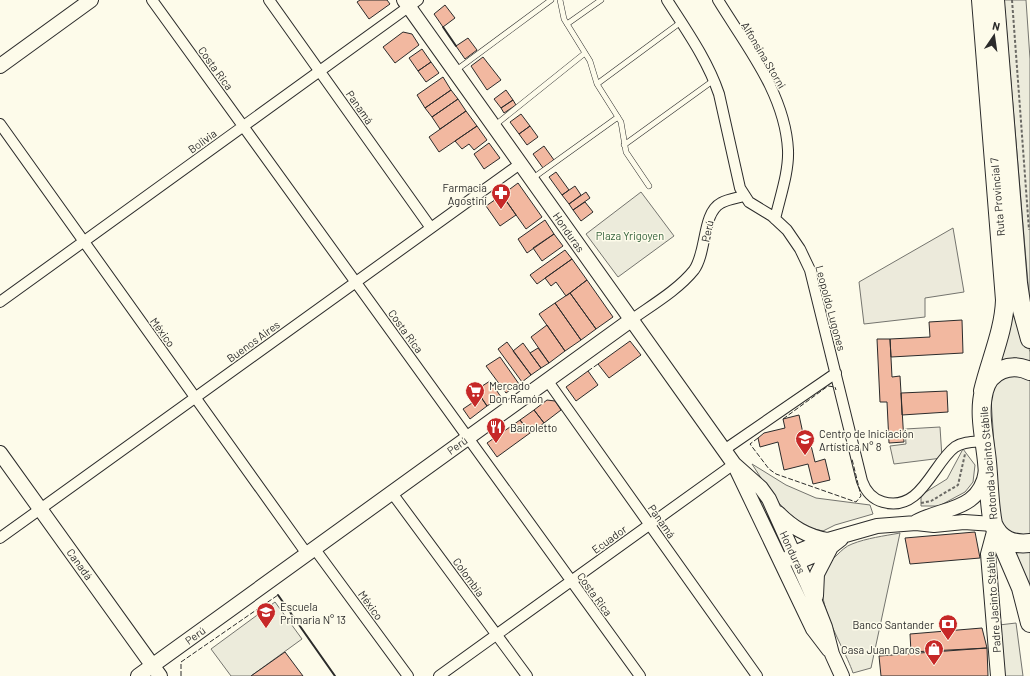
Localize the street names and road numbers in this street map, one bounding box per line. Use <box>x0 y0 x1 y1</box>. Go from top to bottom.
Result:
street label: Alfonsina Storni <box>739 19 789 91</box>
street label: Costa Rica <box>196 44 236 92</box>
street label: Panamá <box>344 88 376 126</box>
street label: Bolivia <box>185 126 219 156</box>
street label: Ruta Provincial 7 <box>987 157 1007 237</box>
street label: Honduras <box>551 209 587 255</box>
street label: Perú <box>698 219 716 243</box>
street label: Leopoldo Lugones <box>813 264 849 352</box>
street label: Costa Rica <box>386 307 426 355</box>
street label: México <box>148 315 178 349</box>
street label: Buenos Aires <box>224 317 282 365</box>
street label: Rotonda Jacinto Stábile <box>977 406 999 520</box>
street label: Perú <box>444 433 470 457</box>
street label: Panamá <box>646 502 678 540</box>
street label: Ecuador <box>589 522 629 556</box>
street label: Honduras <box>777 528 809 576</box>
street label: Canadá <box>64 546 96 582</box>
street label: Padre Jacinto Stábile <box>983 551 1003 653</box>
street label: Colombia <box>451 555 487 599</box>
street label: Costa Rica <box>575 570 615 618</box>
street label: México <box>356 588 386 622</box>
street label: Perú <box>182 623 208 647</box>

